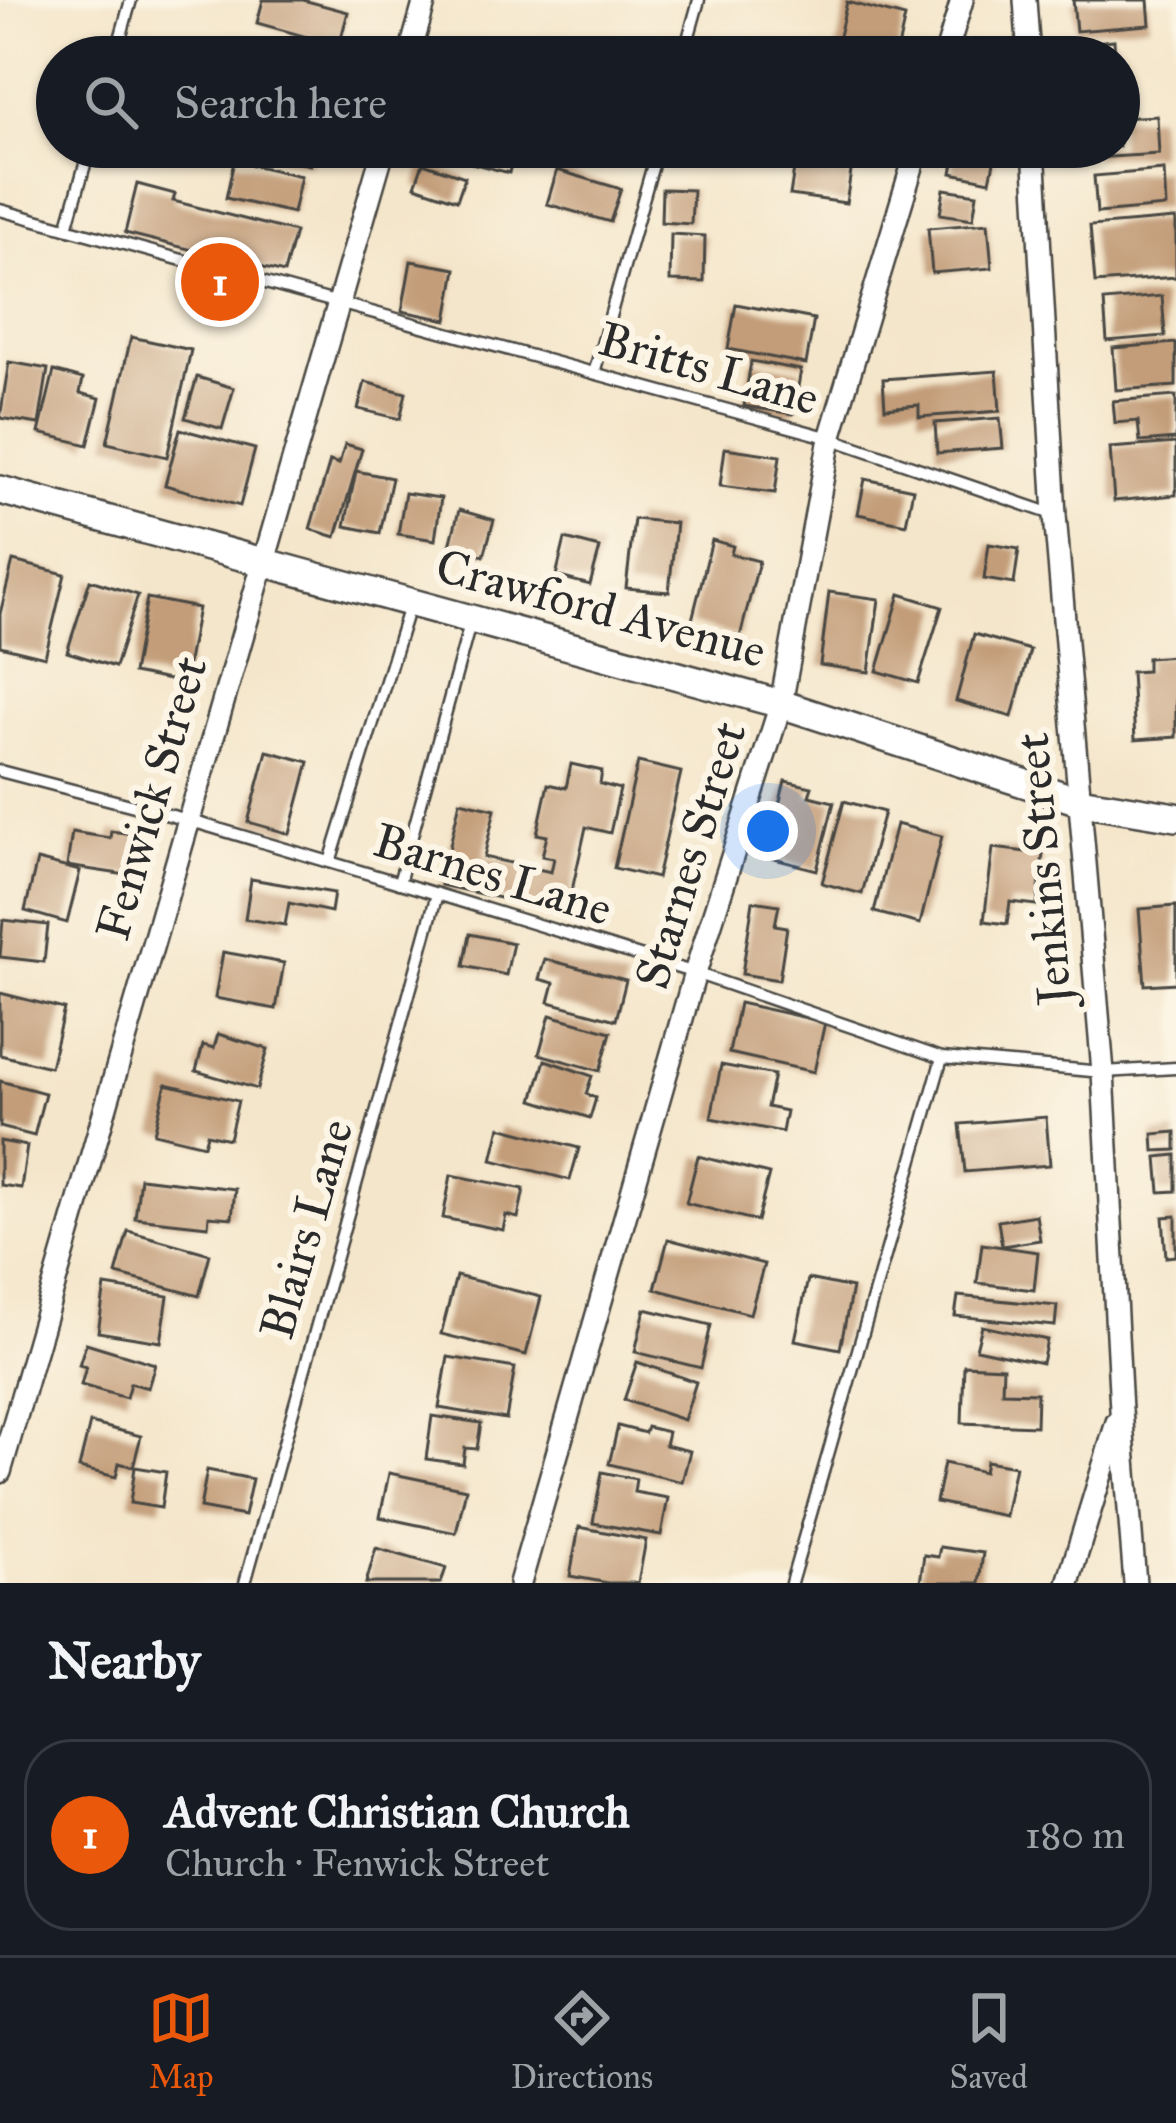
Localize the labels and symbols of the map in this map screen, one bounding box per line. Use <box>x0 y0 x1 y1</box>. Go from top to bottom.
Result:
pin: 1 <box>181 237 259 327</box>
street label: Britts Lane <box>592 308 826 428</box>
street label: Crawford Avenue <box>430 536 772 680</box>
street label: Fenwick Street <box>82 649 220 947</box>
street label: Starnes Street <box>621 714 759 996</box>
street label: Jenkins Street <box>1002 730 1085 1013</box>
your location <box>738 801 798 861</box>
street label: Barnes Lane <box>367 810 619 938</box>
street label: Blairs Lane <box>247 1112 365 1346</box>

